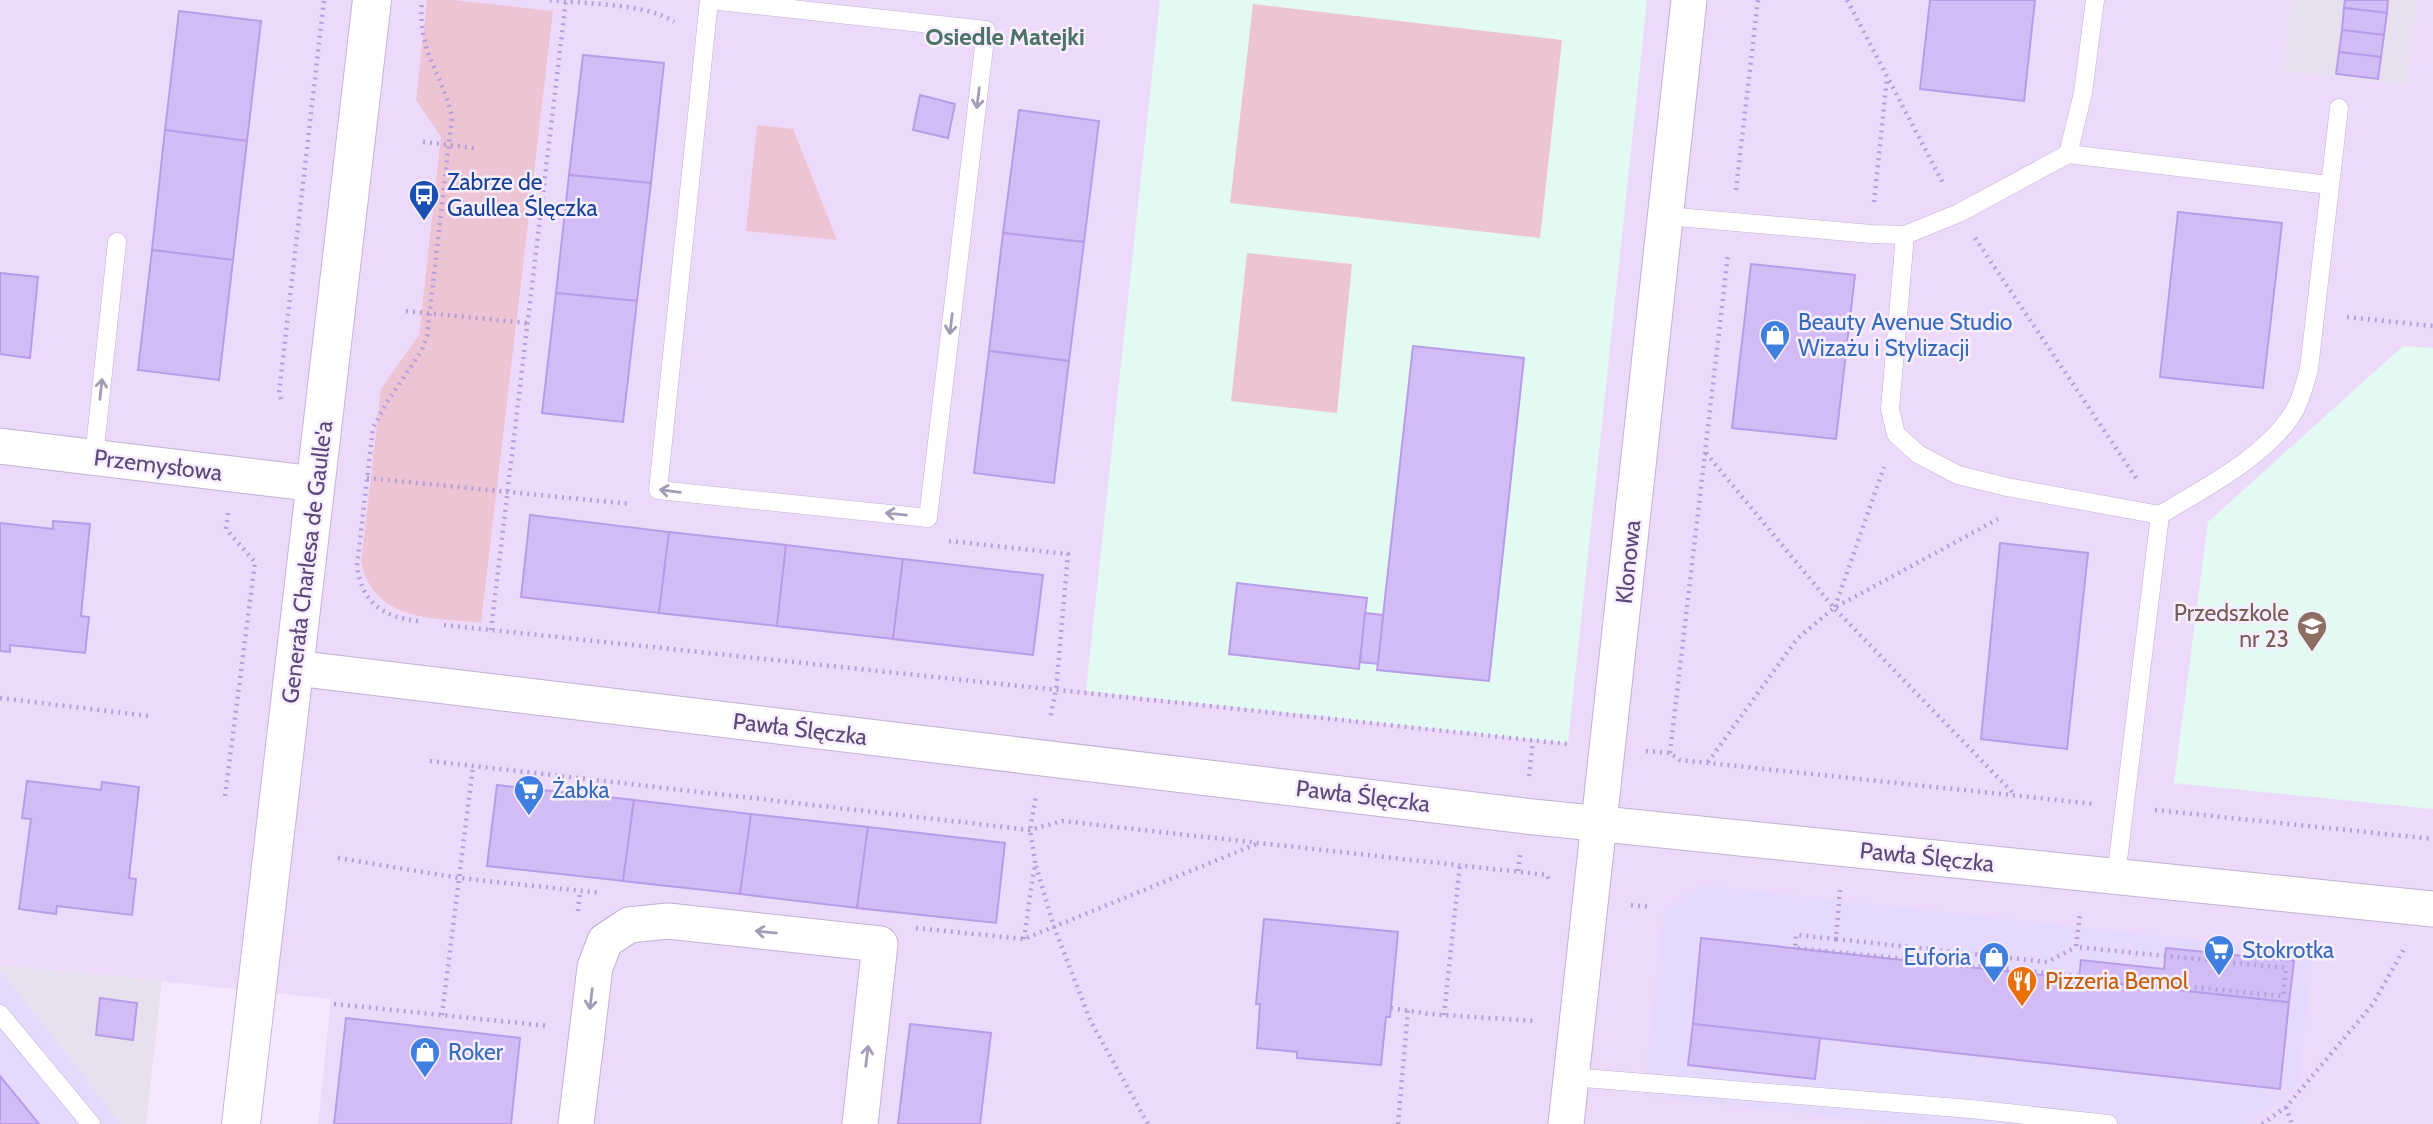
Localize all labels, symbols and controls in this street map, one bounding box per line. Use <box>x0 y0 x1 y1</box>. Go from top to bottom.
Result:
district label: Osiedle Matejki <box>925 22 1085 51</box>
one-way arrow <box>971 86 984 109</box>
place label: Zabrze de Gaullea Ślęczka <box>447 168 597 222</box>
bus stop icon: Zabrze de Gaullea Ślęczka <box>407 178 441 222</box>
place label: Beauty Avenue Studio Wizażu i Stylizacji <box>1798 308 2012 362</box>
one-way arrow <box>944 312 957 335</box>
shop icon: Beauty Avenue Studio Wizażu i Stylizacji <box>1758 318 1792 362</box>
one-way arrow <box>95 378 108 401</box>
street label: Generała Charlesa de Gaulle'a <box>276 419 338 705</box>
street label: Przemysłowa <box>92 443 224 487</box>
one-way arrow <box>659 484 682 497</box>
one-way arrow <box>885 508 908 521</box>
street label: Klonowa <box>1610 519 1646 605</box>
place label: Przedszkole nr 23 <box>2174 599 2289 653</box>
school or university icon: Przedszkole nr 23 <box>2295 609 2329 653</box>
street label: Pawła Ślęczka <box>731 707 869 751</box>
supermarket icon: Żabka <box>512 773 546 817</box>
street label: Pawła Ślęczka <box>1294 774 1432 818</box>
place label: Żabka <box>552 776 610 804</box>
street label: Pawła Ślęczka <box>1858 836 1996 878</box>
one-way arrow <box>755 925 778 938</box>
supermarket icon: Stokrotka <box>2202 933 2236 977</box>
place label: Stokrotka <box>2242 936 2334 964</box>
shop icon: Euforia <box>1977 940 2011 984</box>
place label: Euforia <box>1903 943 1971 971</box>
restaurant icon: Pizzeria Bemol <box>2005 964 2039 1008</box>
place label: Pizzeria Bemol <box>2045 967 2189 995</box>
one-way arrow <box>584 988 597 1010</box>
shop icon: Roker <box>408 1035 442 1079</box>
place label: Roker <box>448 1038 504 1066</box>
one-way arrow <box>861 1045 874 1068</box>

